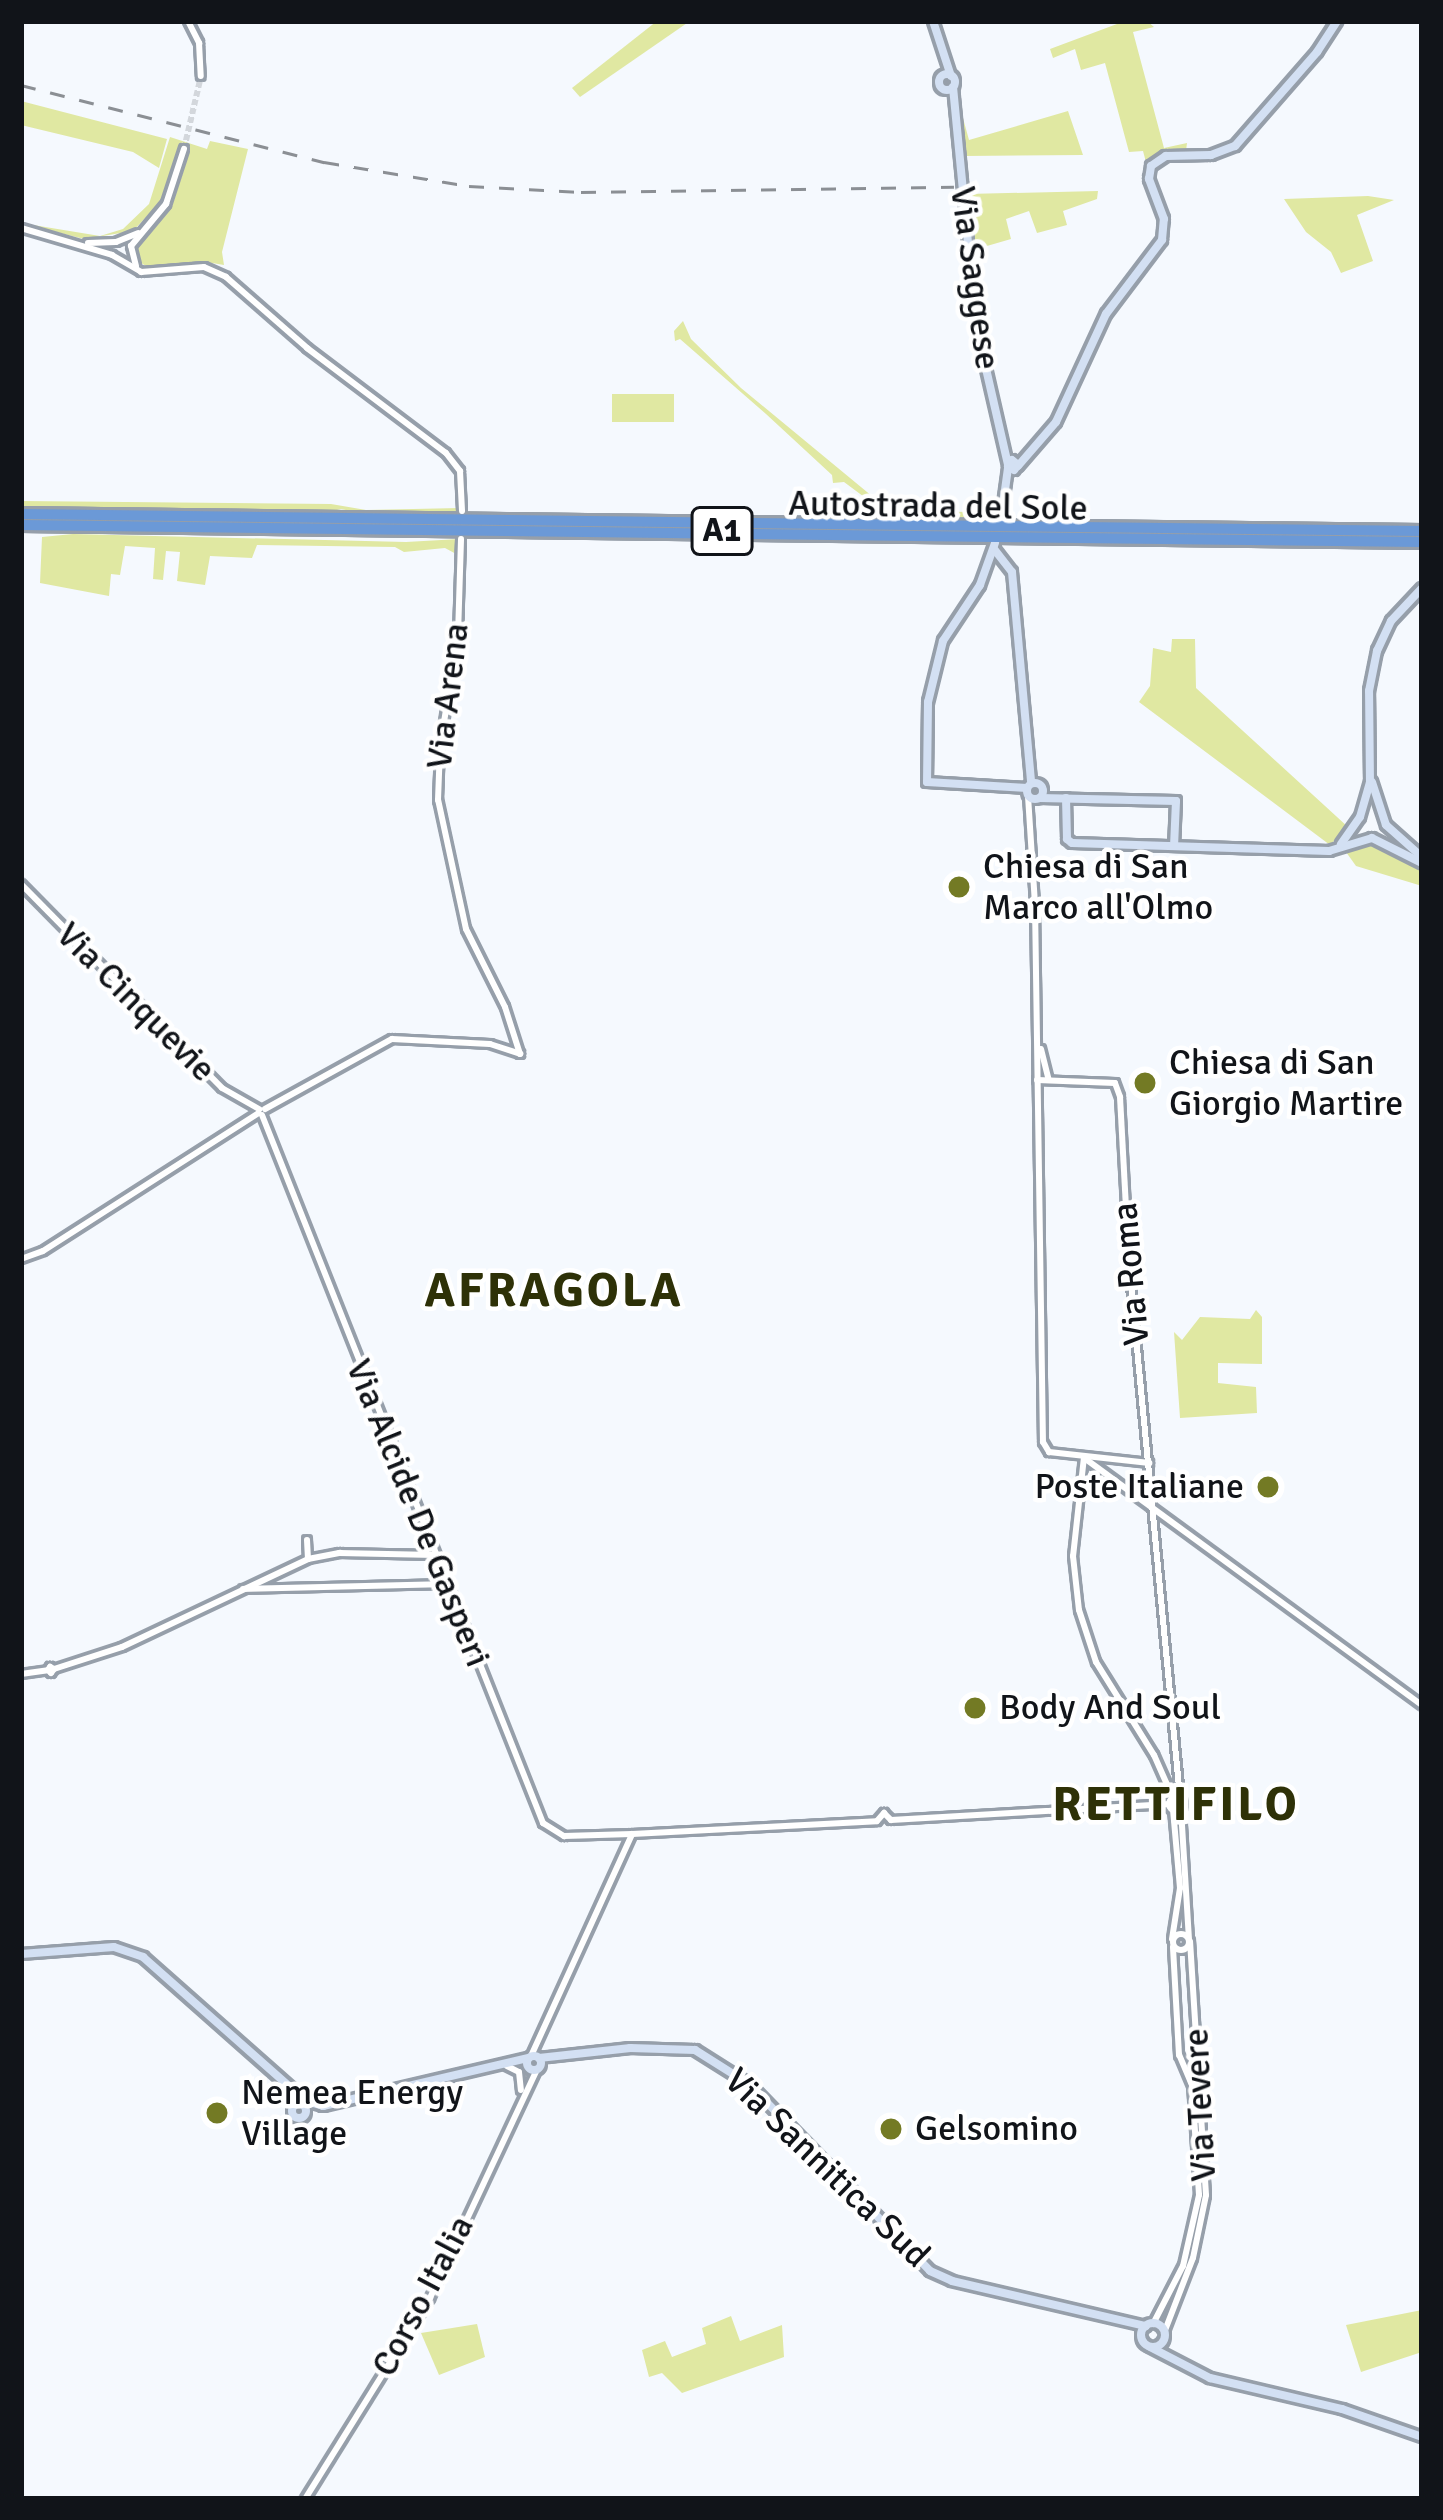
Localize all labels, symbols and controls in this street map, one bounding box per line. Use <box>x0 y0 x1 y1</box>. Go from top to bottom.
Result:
street label: Via Saggese <box>941 184 1009 372</box>
street label: Autostrada del Sole <box>788 482 1088 530</box>
road number: A1 <box>689 504 755 558</box>
street label: Via Arena <box>418 620 478 772</box>
place label: Chiesa di San Marco all'Olmo <box>983 844 1213 929</box>
marker: Chiesa di San Marco all'Olmo <box>946 874 972 900</box>
street label: Via Cinquevie <box>47 913 225 1091</box>
place label: Chiesa di San Giorgio Martire <box>1169 1040 1403 1125</box>
marker: Chiesa di San Giorgio Martire <box>1132 1070 1158 1096</box>
street label: Via Roma <box>1103 1201 1159 1347</box>
district label: AFRAGOLA <box>424 1262 684 1320</box>
street label: Via Alcide De Gasperi <box>337 1353 499 1673</box>
place label: Poste Italiane <box>1034 1465 1244 1509</box>
marker: Poste Italiane <box>1255 1474 1281 1500</box>
place label: Body And Soul <box>999 1686 1221 1730</box>
marker: Body And Soul <box>962 1695 988 1721</box>
district label: RETTIFILO <box>1052 1776 1300 1834</box>
street label: Via Tevere <box>1174 2027 1226 2183</box>
street label: Via Sannitica Sud <box>716 2059 938 2277</box>
place label: Nemea Energy Village <box>241 2070 463 2155</box>
marker: Nemea Energy Village <box>204 2100 230 2126</box>
place label: Gelsomino <box>915 2107 1078 2151</box>
marker: Gelsomino <box>878 2116 904 2142</box>
street label: Corso Italia <box>363 2208 483 2384</box>

